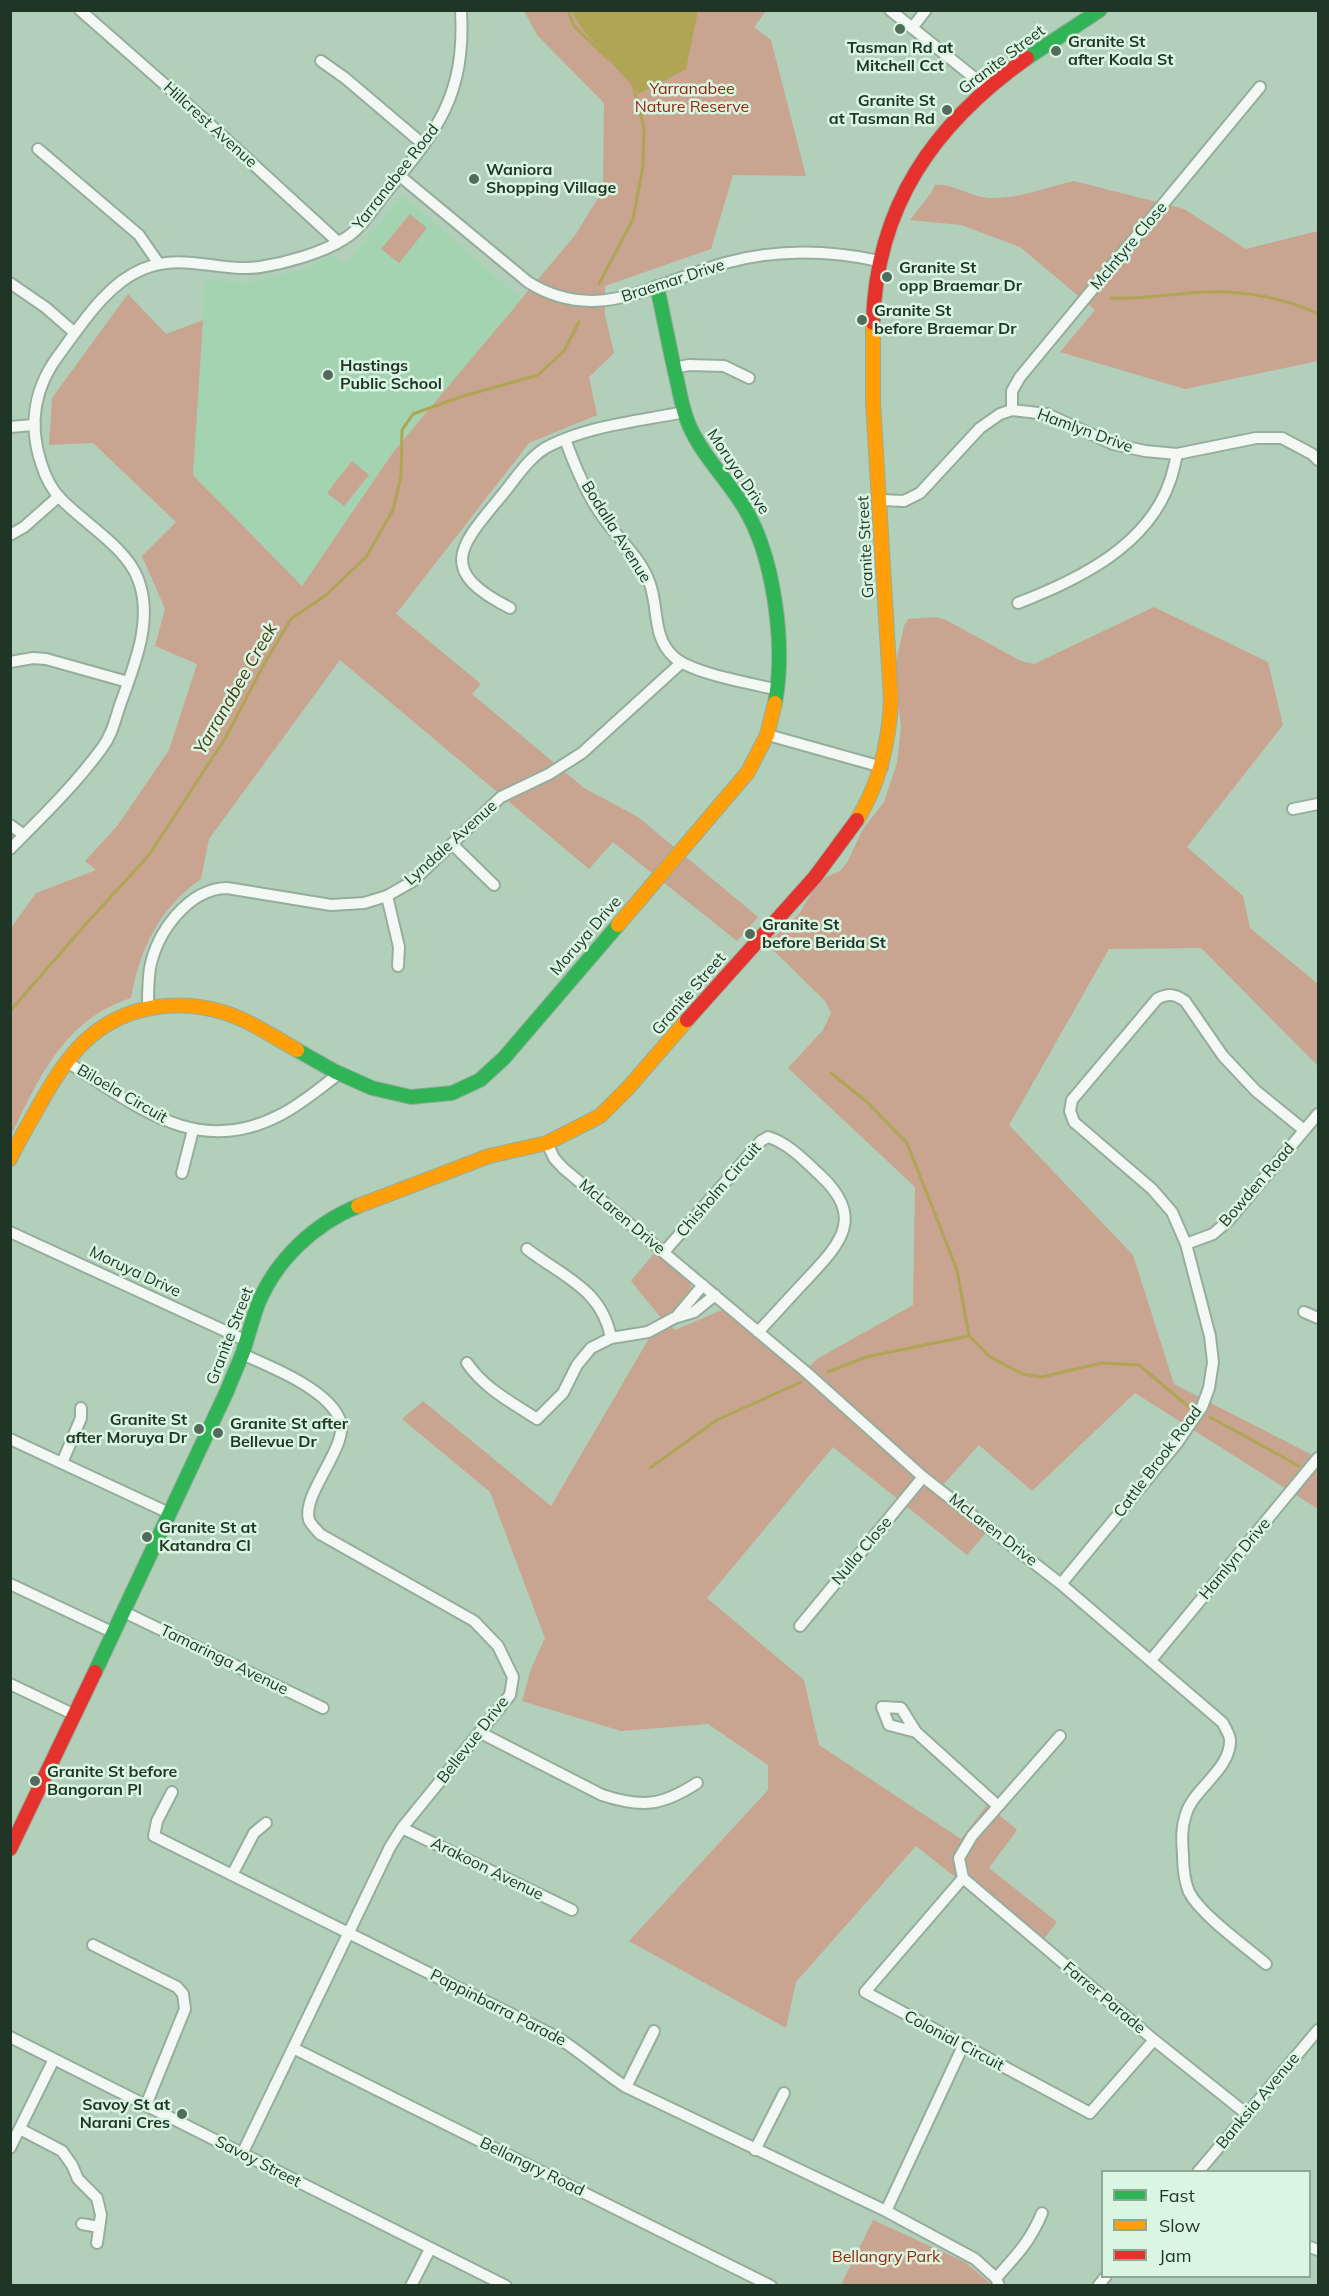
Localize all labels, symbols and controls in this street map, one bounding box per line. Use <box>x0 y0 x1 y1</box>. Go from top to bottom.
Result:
street label: Granite Street <box>955 21 1049 99</box>
marker: Tasman Rd at Mitchell Cct <box>893 22 907 36</box>
place label: Granite St after Koala St <box>1068 32 1173 70</box>
place label: Tasman Rd at Mitchell Cct <box>847 38 953 76</box>
marker: Granite St after Koala St <box>1049 44 1063 58</box>
street label: Hillcrest Avenue <box>159 78 261 172</box>
park label: Yarranabee Nature Reserve <box>635 79 749 117</box>
place label: Granite St at Tasman Rd <box>829 91 935 129</box>
marker: Granite St at Tasman Rd <box>940 103 954 117</box>
street label: Yarranabee Road <box>349 120 443 234</box>
place label: Waniora Shopping Village <box>486 160 616 198</box>
marker: Waniora Shopping Village <box>467 172 481 186</box>
street label: McIntyre Close <box>1087 198 1171 294</box>
street label: Braemar Drive <box>619 255 727 307</box>
place label: Granite St opp Braemar Dr <box>899 258 1022 296</box>
marker: Granite St opp Braemar Dr <box>880 270 894 284</box>
place label: Granite St before Braemar Dr <box>874 301 1017 339</box>
marker: Granite St before Braemar Dr <box>855 313 869 327</box>
place label: Hastings Public School <box>340 356 442 394</box>
marker: Hastings Public School <box>321 368 335 382</box>
street label: Hamlyn Drive <box>1035 405 1135 457</box>
street label: Moruya Drive <box>702 426 774 518</box>
street label: Bodalla Avenue <box>577 478 655 586</box>
street label: Granite Street <box>854 495 878 599</box>
water label: Yarranabee Creek <box>190 619 282 759</box>
street label: Lyndale Avenue <box>401 797 501 889</box>
street label: Moruya Drive <box>546 892 626 980</box>
place label: Granite St before Berida St <box>762 915 886 953</box>
marker: Granite St before Berida St <box>743 927 757 941</box>
street label: Granite Street <box>648 949 730 1039</box>
street label: Biloela Circuit <box>73 1060 171 1128</box>
street label: Chisholm Circuit <box>673 1139 765 1241</box>
street label: Bowden Road <box>1215 1139 1299 1231</box>
street label: McLaren Drive <box>575 1175 669 1259</box>
street label: Moruya Drive <box>86 1242 184 1302</box>
street label: Granite Street <box>203 1285 257 1387</box>
street label: Cattle Brook Road <box>1110 1403 1206 1521</box>
place label: Granite St after Moruya Dr <box>66 1410 187 1448</box>
place label: Granite St after Bellevue Dr <box>230 1414 348 1452</box>
marker: Granite St after Moruya Dr <box>192 1422 206 1436</box>
marker: Granite St after Bellevue Dr <box>211 1426 225 1440</box>
street label: McLaren Drive <box>945 1490 1041 1570</box>
street label: Nulla Close <box>828 1513 896 1589</box>
street label: Hamlyn Drive <box>1195 1514 1275 1604</box>
place label: Granite St at Katandra Cl <box>159 1518 257 1556</box>
marker: Granite St at Katandra Cl <box>140 1530 154 1544</box>
street label: Tamaringa Avenue <box>157 1621 291 1699</box>
street label: Bellevue Drive <box>433 1693 513 1787</box>
place label: Granite St before Bangoran Pl <box>47 1762 177 1800</box>
marker: Granite St before Bangoran Pl <box>28 1774 42 1788</box>
street label: Arakoon Avenue <box>428 1833 546 1905</box>
street label: Farrer Parade <box>1059 1958 1149 2038</box>
street label: Pappinbarra Parade <box>427 1965 569 2051</box>
street label: Colonial Circuit <box>901 2007 1007 2075</box>
street label: Banksia Avenue <box>1212 2049 1304 2153</box>
place label: Savoy St at Narani Cres <box>80 2095 170 2133</box>
marker: Savoy St at Narani Cres <box>175 2107 189 2121</box>
street label: Savoy Street <box>212 2132 304 2192</box>
street label: Bellangry Road <box>477 2133 587 2201</box>
legend <box>1101 2170 1311 2278</box>
text: Fast <box>1159 2184 1195 2207</box>
text: Slow <box>1159 2214 1200 2237</box>
text: Jam <box>1159 2244 1192 2267</box>
park label: Bellangry Park <box>832 2247 940 2267</box>

